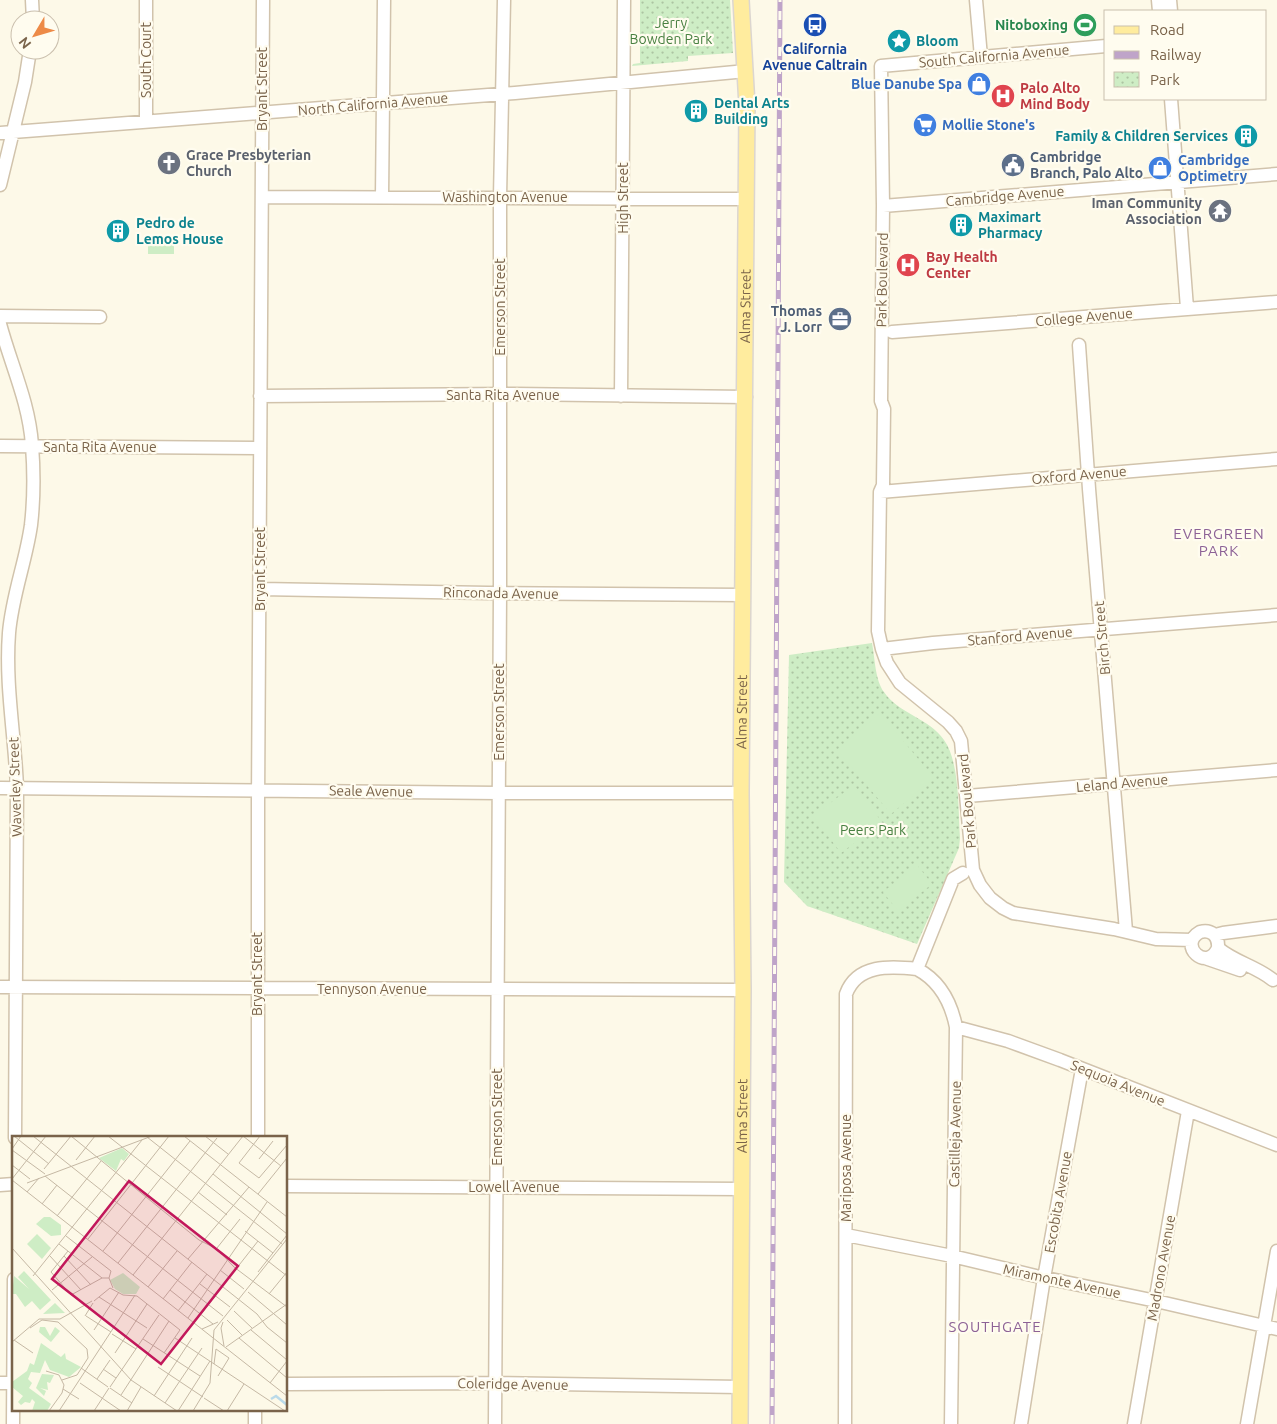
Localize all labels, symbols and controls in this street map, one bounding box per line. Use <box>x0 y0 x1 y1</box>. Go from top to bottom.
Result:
north arrow <box>10 10 60 60</box>
legend <box>1104 10 1267 100</box>
bus stop icon: California Avenue Caltrain <box>802 12 828 38</box>
sports icon: Nitoboxing <box>1072 12 1098 38</box>
park label: Jerry Bowden Park <box>630 15 712 47</box>
place label: Nitoboxing <box>995 17 1068 33</box>
text: Road <box>1150 21 1185 38</box>
street label: South Court <box>138 22 154 98</box>
place icon: Bloom <box>886 28 912 54</box>
place label: Bloom <box>916 33 958 49</box>
text: N <box>15 34 34 52</box>
place label: California Avenue Caltrain <box>763 41 867 73</box>
street label: South California Avenue <box>918 41 1070 71</box>
street label: Bryant Street <box>254 46 270 131</box>
text: Railway <box>1150 46 1201 63</box>
shop icon: Blue Danube Spa <box>966 71 992 97</box>
text: Park <box>1150 71 1180 88</box>
place label: Blue Danube Spa <box>851 76 962 92</box>
place label: Palo Alto Mind Body <box>1020 80 1090 112</box>
hospital icon: Palo Alto Mind Body <box>990 83 1016 109</box>
street label: North California Avenue <box>297 89 449 119</box>
place label: Dental Arts Building <box>714 95 790 127</box>
building icon: Dental Arts Building <box>683 98 709 124</box>
supermarket icon: Mollie Stone's <box>912 112 938 138</box>
place label: Mollie Stone's <box>942 117 1035 133</box>
building icon: Family & Children Services <box>1233 123 1259 149</box>
place label: Family & Children Services <box>1055 128 1228 144</box>
place label: Grace Presbyterian Church <box>186 147 311 179</box>
place label: Cambridge Branch, Palo Alto <box>1030 149 1143 181</box>
church icon: Grace Presbyterian Church <box>156 150 182 176</box>
public building icon: Cambridge Branch, Palo Alto <box>1000 152 1026 178</box>
place label: Cambridge Optimetry <box>1178 152 1249 184</box>
shop icon: Cambridge Optimetry <box>1147 155 1173 181</box>
street label: High Street <box>615 162 631 234</box>
street label: Cambridge Avenue <box>945 183 1065 209</box>
street label: Washington Avenue <box>442 189 568 205</box>
place label: Iman Community Association <box>1091 195 1203 227</box>
temple icon: Iman Community Association <box>1207 198 1233 224</box>
place label: Maximart Pharmacy <box>978 209 1043 241</box>
building icon: Maximart Pharmacy <box>948 212 974 238</box>
place label: Pedro de Lemos House <box>136 215 224 247</box>
building icon: Pedro de Lemos House <box>105 218 131 244</box>
street label: Park Boulevard <box>873 232 891 328</box>
place label: Bay Health Center <box>926 249 998 281</box>
hospital icon: Bay Health Center <box>895 252 921 278</box>
street label: Emerson Street <box>492 258 508 356</box>
street label: Alma Street <box>737 268 754 343</box>
place label: Thomas J. Lorr <box>771 303 822 335</box>
street label: College Avenue <box>1034 305 1134 329</box>
office icon: Thomas J. Lorr <box>827 306 853 332</box>
street label: Santa Rita Avenue <box>446 387 560 403</box>
street label: Santa Rita Avenue <box>43 439 157 455</box>
street label: Oxford Avenue <box>1031 463 1127 487</box>
district label: EVERGREEN PARK <box>1173 525 1265 559</box>
street label: Bryant Street <box>252 526 268 611</box>
street label: Rinconada Avenue <box>443 584 559 602</box>
street label: Birch Street <box>1091 600 1113 676</box>
street label: Stanford Avenue <box>967 623 1073 649</box>
street label: Emerson Street <box>491 663 507 761</box>
street label: Alma Street <box>733 674 750 749</box>
street label: Waverley Street <box>5 736 25 837</box>
street label: Park Boulevard <box>955 753 979 849</box>
street label: Leland Avenue <box>1075 771 1169 795</box>
street label: Seale Avenue <box>329 782 413 800</box>
park label: Peers Park <box>840 822 906 838</box>
street label: Bryant Street <box>249 931 265 1016</box>
street label: Tennyson Avenue <box>317 981 427 997</box>
street label: Sequoia Avenue <box>1068 1057 1168 1109</box>
street label: Emerson Street <box>489 1068 505 1166</box>
street label: Alma Street <box>734 1078 750 1153</box>
street label: Castilleja Avenue <box>946 1080 964 1188</box>
street label: Mariposa Avenue <box>838 1114 854 1222</box>
inset map <box>12 1136 288 1412</box>
street label: Escobita Avenue <box>1041 1150 1075 1254</box>
street label: Lowell Avenue <box>468 1179 560 1195</box>
street label: Madrono Avenue <box>1144 1214 1178 1322</box>
street label: Miramonte Avenue <box>1002 1261 1122 1301</box>
district label: SOUTHGATE <box>948 1318 1042 1335</box>
street label: Coleridge Avenue <box>457 1375 569 1393</box>

